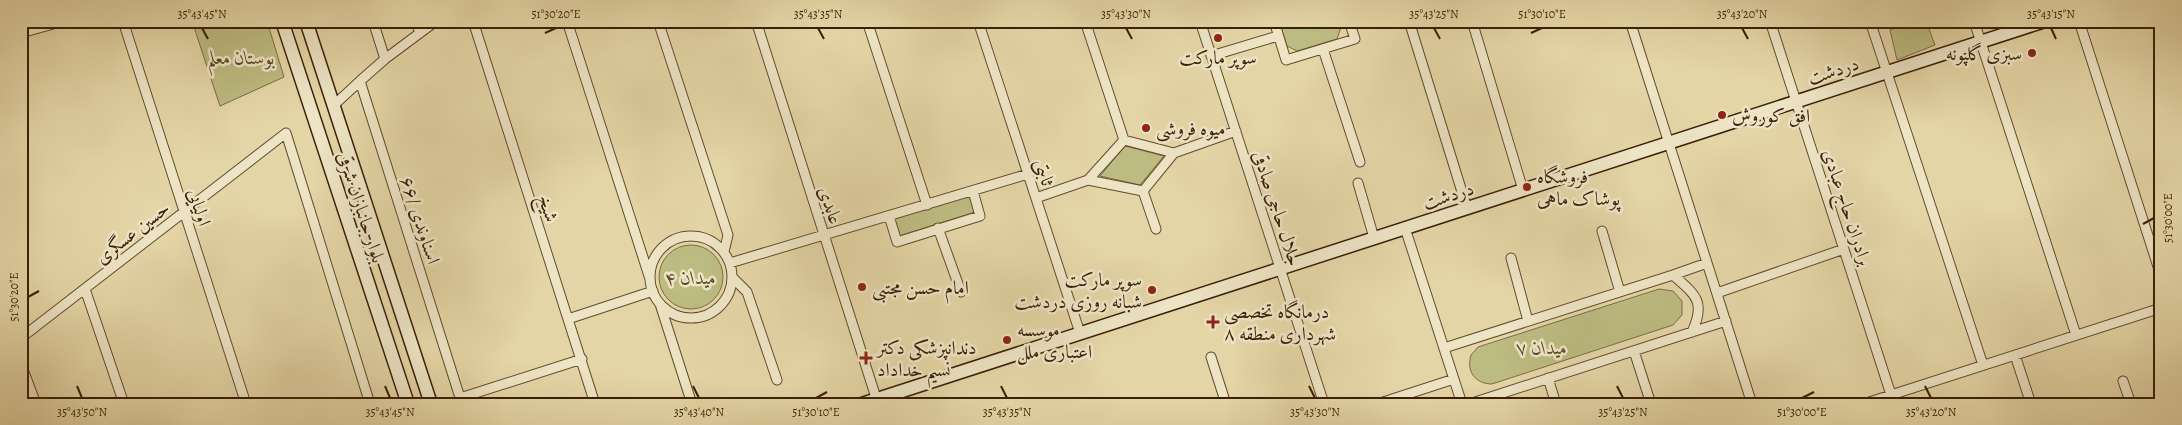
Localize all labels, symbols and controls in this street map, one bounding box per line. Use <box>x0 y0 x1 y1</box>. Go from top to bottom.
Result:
text: 35°43'45"N <box>177 6 227 22</box>
text: 51°30'20"E <box>531 6 581 22</box>
text: 35°43'35"N <box>794 6 843 22</box>
text: 35°43'30"N <box>1101 6 1151 22</box>
text: 35°43'25"N <box>1409 6 1459 22</box>
text: 51°30'10"E <box>1518 6 1566 22</box>
text: 35°43'20"N <box>1717 6 1768 22</box>
text: 35°43'15"N <box>2027 6 2075 22</box>
marker: سوپر مارکت <box>1212 32 1224 44</box>
place label: سبزی گلپونه <box>1946 41 2022 67</box>
park label: بوستان معلم <box>207 45 275 77</box>
place label: سوپر مارکت <box>1179 45 1257 71</box>
marker: سبزی گلپونه <box>2026 47 2038 59</box>
street label: دردشت <box>1804 51 1862 91</box>
place label: افق کوروش <box>1732 103 1810 129</box>
marker: افق کوروش <box>1716 109 1728 121</box>
place label: میوه فروشی <box>1156 116 1225 142</box>
marker: میوه فروشی <box>1140 122 1152 134</box>
street label: برادران حاج عبادی <box>1812 146 1878 271</box>
street label: جلال حاجی صادقی <box>1246 147 1308 269</box>
street label: بلوار جانبازان شرقی <box>331 148 391 266</box>
street label: ثابتی <box>1027 155 1061 190</box>
place label: فروشگاه پوشاک ماهی <box>1537 164 1622 212</box>
street label: اسناوندی /۶۶ <box>394 173 446 267</box>
street label: دردشت <box>1419 176 1477 216</box>
marker: فروشگاه پوشاک ماهی <box>1521 181 1533 193</box>
street label: عابدی <box>812 183 848 228</box>
street label: اولیایی <box>181 185 217 229</box>
street label: شیخ <box>528 191 565 227</box>
text: 51°30'00"E <box>2160 193 2176 243</box>
street label: حسین عسگری <box>90 195 175 270</box>
park label: میدان ۴ <box>666 265 716 291</box>
place label: سوپر مارکت شبانه روزی دردشت <box>1014 267 1142 315</box>
text: 51°30'20"E <box>6 272 22 322</box>
place label: امام حسن مجتبی <box>872 275 969 304</box>
marker: امام حسن مجتبی <box>856 281 868 293</box>
marker: سوپر مارکت شبانه روزی دردشت <box>1146 284 1158 296</box>
place label: درمانگاه تخصصی شهرداری منطقه ۸ <box>1224 299 1336 347</box>
marker: درمانگاه تخصصی شهرداری منطقه ۸ <box>1206 315 1220 329</box>
place label: موسسه اعتباری ملل <box>1017 317 1092 365</box>
marker: موسسه اعتباری ملل <box>1001 334 1013 346</box>
place label: دندانپزشکی دکتر نسیم خداداد <box>875 335 977 389</box>
park label: میدان ۷ <box>1517 335 1567 361</box>
marker: دندانپزشکی دکتر نسیم خداداد <box>859 351 873 365</box>
text: 35°43'50"N <box>57 404 107 420</box>
text: 35°43'45"N <box>365 404 415 420</box>
text: 35°43'40"N <box>674 404 725 420</box>
text: 51°30'10"E <box>792 404 840 420</box>
text: 35°43'35"N <box>983 404 1032 420</box>
text: 35°43'30"N <box>1290 404 1340 420</box>
text: 35°43'25"N <box>1598 404 1648 420</box>
text: 51°30'00"E <box>1777 404 1827 420</box>
text: 35°43'20"N <box>1906 404 1957 420</box>

